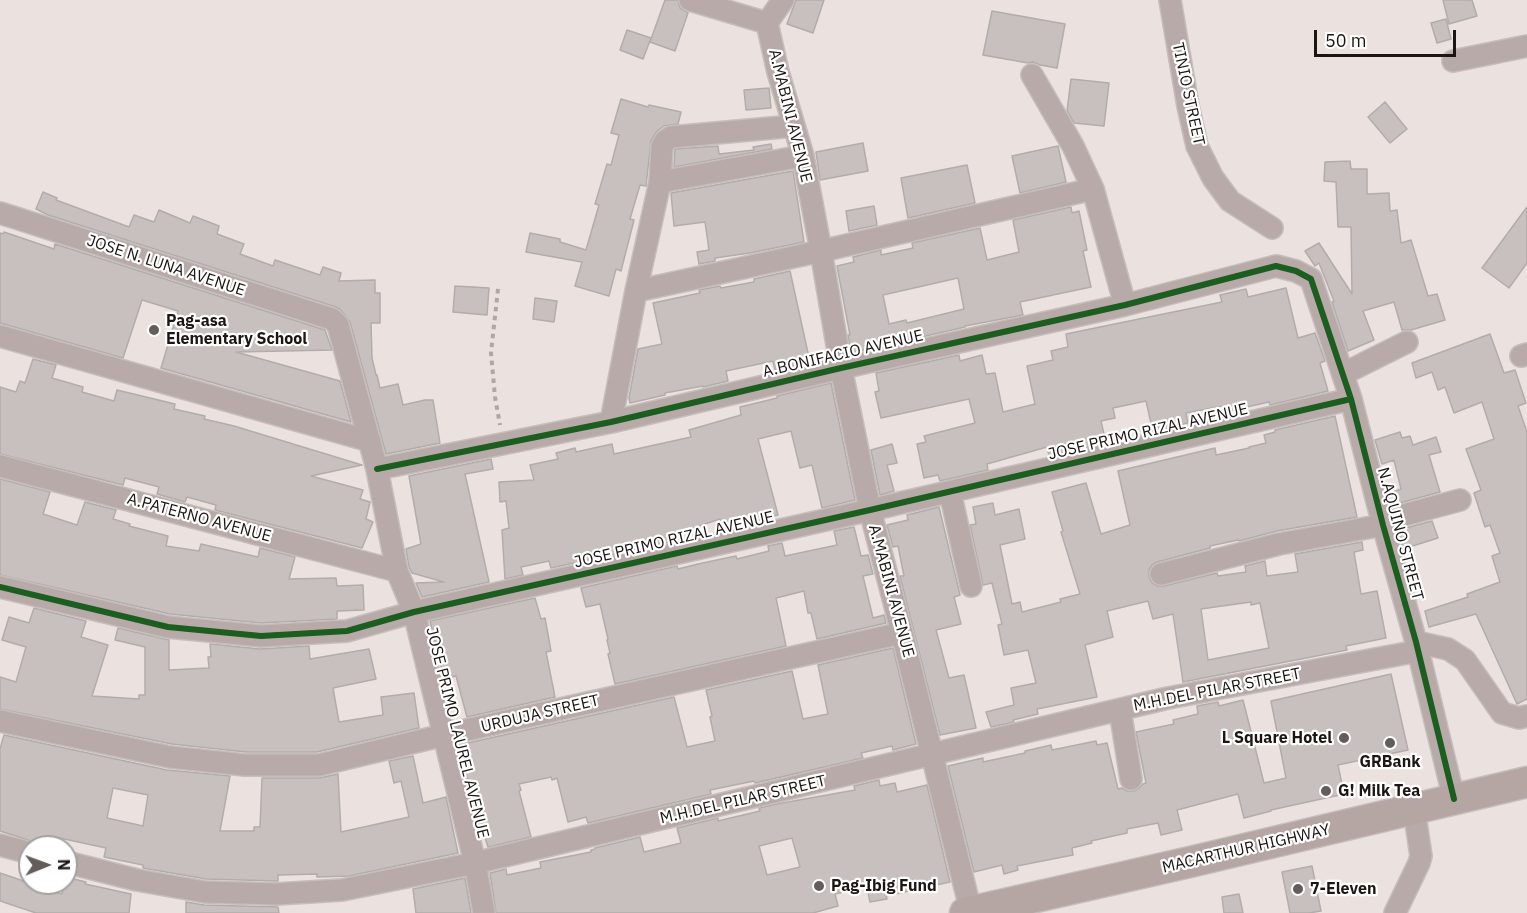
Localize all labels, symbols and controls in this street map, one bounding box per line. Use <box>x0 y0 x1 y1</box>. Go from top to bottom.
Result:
scale bar <box>1317 18 1460 56</box>
text: 50 m <box>1325 29 1367 52</box>
street label: TINIO STREET <box>1168 41 1208 147</box>
street label: A.MABINI AVENUE <box>764 47 816 185</box>
street label: JOSE N. LUNA AVENUE <box>84 231 248 301</box>
place label: Pag-asa Elementary School <box>166 311 307 349</box>
marker: Pag-asa Elementary School <box>147 323 161 337</box>
street label: A.BONIFACIO AVENUE <box>761 326 925 382</box>
street label: JOSE PRIMO RIZAL AVENUE <box>1046 400 1250 464</box>
street label: N.AQUINO STREET <box>1373 465 1427 603</box>
street label: A.PATERNO AVENUE <box>125 490 273 546</box>
street label: JOSE PRIMO RIZAL AVENUE <box>572 508 776 572</box>
street label: A.MABINI AVENUE <box>864 523 918 659</box>
street label: JOSE PRIMO LAUREL AVENUE <box>421 625 493 841</box>
street label: M.H.DEL PILAR STREET <box>1132 664 1302 716</box>
street label: URDUJA STREET <box>479 691 601 737</box>
place label: L Square Hotel <box>1222 728 1332 748</box>
marker: L Square Hotel <box>1337 731 1351 745</box>
marker: GRBank <box>1383 736 1397 750</box>
place label: GRBank <box>1360 752 1420 772</box>
street label: M.H.DEL PILAR STREET <box>658 772 828 828</box>
place label: G! Milk Tea <box>1338 781 1420 801</box>
marker: G! Milk Tea <box>1319 784 1333 798</box>
street label: MACARTHUR HIGHWAY <box>1160 820 1332 878</box>
north arrow <box>18 835 78 895</box>
text: N <box>54 859 74 871</box>
place label: Pag-Ibig Fund <box>831 876 937 896</box>
marker: Pag-Ibig Fund <box>812 879 826 893</box>
place label: 7-Eleven <box>1310 879 1376 899</box>
marker: 7-Eleven <box>1291 882 1305 896</box>

